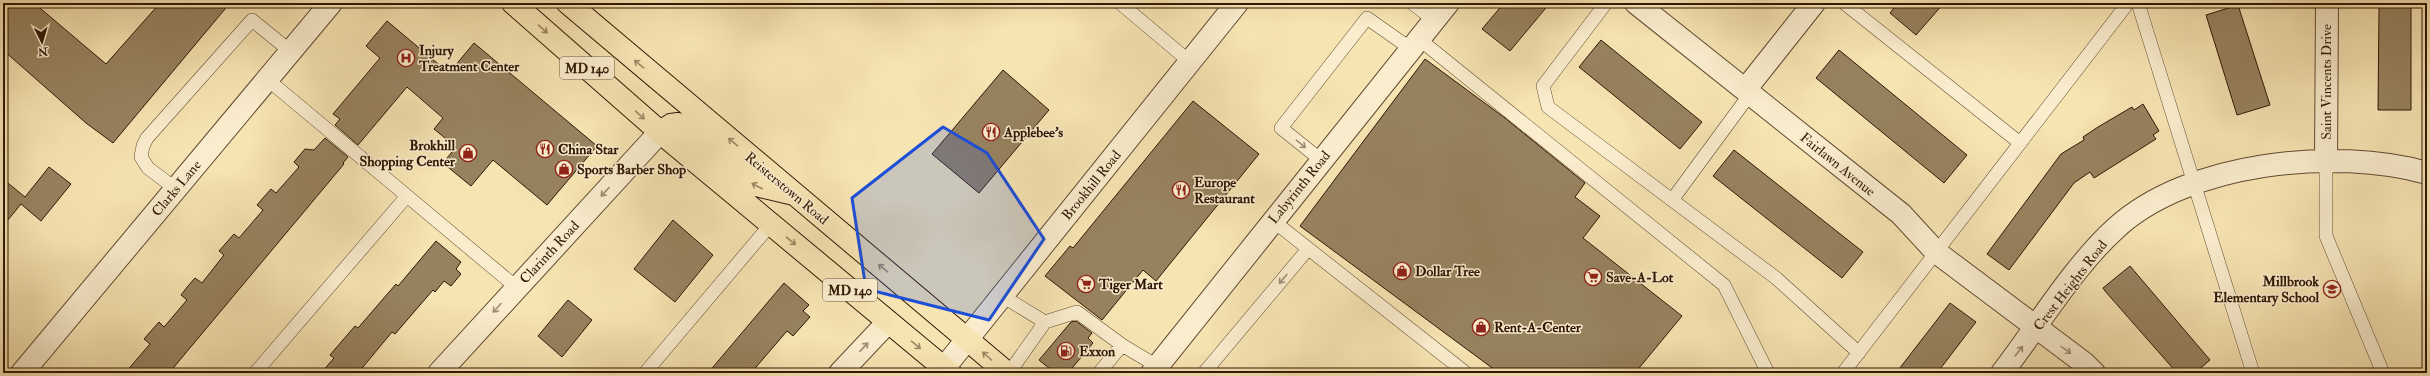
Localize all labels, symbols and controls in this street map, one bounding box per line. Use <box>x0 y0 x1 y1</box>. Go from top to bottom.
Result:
north arrow <box>22 22 62 62</box>
one-way arrow <box>537 24 548 33</box>
street label: Saint Vincents Drive <box>2318 24 2335 140</box>
place label: Injury Treatment Center <box>418 42 520 75</box>
text: N <box>36 44 49 58</box>
hospital icon: Injury Treatment Center <box>396 48 416 68</box>
road number: MD 140 <box>560 57 614 79</box>
one-way arrow <box>634 59 645 68</box>
one-way arrow <box>635 110 645 120</box>
restaurant icon: Applebee's <box>981 122 1001 142</box>
place label: Applebee's <box>1003 124 1063 142</box>
street label: Fairlawn Avenue <box>1797 129 1879 200</box>
place label: Brokhill Shopping Center <box>359 137 456 171</box>
one-way arrow <box>727 138 738 147</box>
restaurant icon: China Star <box>535 139 555 159</box>
one-way arrow <box>1296 139 1307 148</box>
place label: China Star <box>558 141 619 158</box>
shop icon: Brokhill Shopping Center <box>458 143 478 163</box>
street label: Brookhill Road <box>1058 147 1125 224</box>
street label: Labyrinth Road <box>1265 147 1335 228</box>
street label: Reisterstown Road <box>741 148 832 228</box>
street label: Clarks Lane <box>148 157 205 220</box>
shop icon: Sports Barber Shop <box>554 159 574 179</box>
place label: Sports Barber Shop <box>577 161 686 179</box>
place label: Europe Restaurant <box>1194 174 1255 207</box>
restaurant icon: Europe Restaurant <box>1171 180 1191 200</box>
one-way arrow <box>752 181 764 189</box>
one-way arrow <box>600 186 609 197</box>
street label: Clarinth Road <box>516 217 583 287</box>
one-way arrow <box>786 236 796 245</box>
street label: Crest Heights Road <box>2030 237 2111 334</box>
shop icon: Dollar Tree <box>1392 261 1412 281</box>
one-way arrow <box>877 263 888 272</box>
place label: Dollar Tree <box>1415 263 1480 280</box>
supermarket icon: Save-A-Lot <box>1583 267 1603 287</box>
place label: Save-A-Lot <box>1606 269 1674 286</box>
one-way arrow <box>1279 273 1288 284</box>
place label: Millbrook Elementary School <box>2213 273 2319 307</box>
supermarket icon: Tiger Mart <box>1076 274 1096 294</box>
place label: Tiger Mart <box>1098 276 1163 294</box>
road number: MD 140 <box>823 279 877 301</box>
school or university icon: Millbrook Elementary School <box>2322 279 2342 299</box>
one-way arrow <box>493 303 502 313</box>
shop icon: Rent-A-Center <box>1471 317 1491 337</box>
place label: Rent-A-Center <box>1494 319 1582 336</box>
one-way arrow <box>911 341 922 350</box>
fuel station icon: Exxon <box>1056 341 1076 361</box>
one-way arrow <box>860 342 869 353</box>
place label: Exxon <box>1079 343 1116 360</box>
one-way arrow <box>2015 345 2023 356</box>
one-way arrow <box>2060 346 2071 354</box>
one-way arrow <box>982 351 992 360</box>

